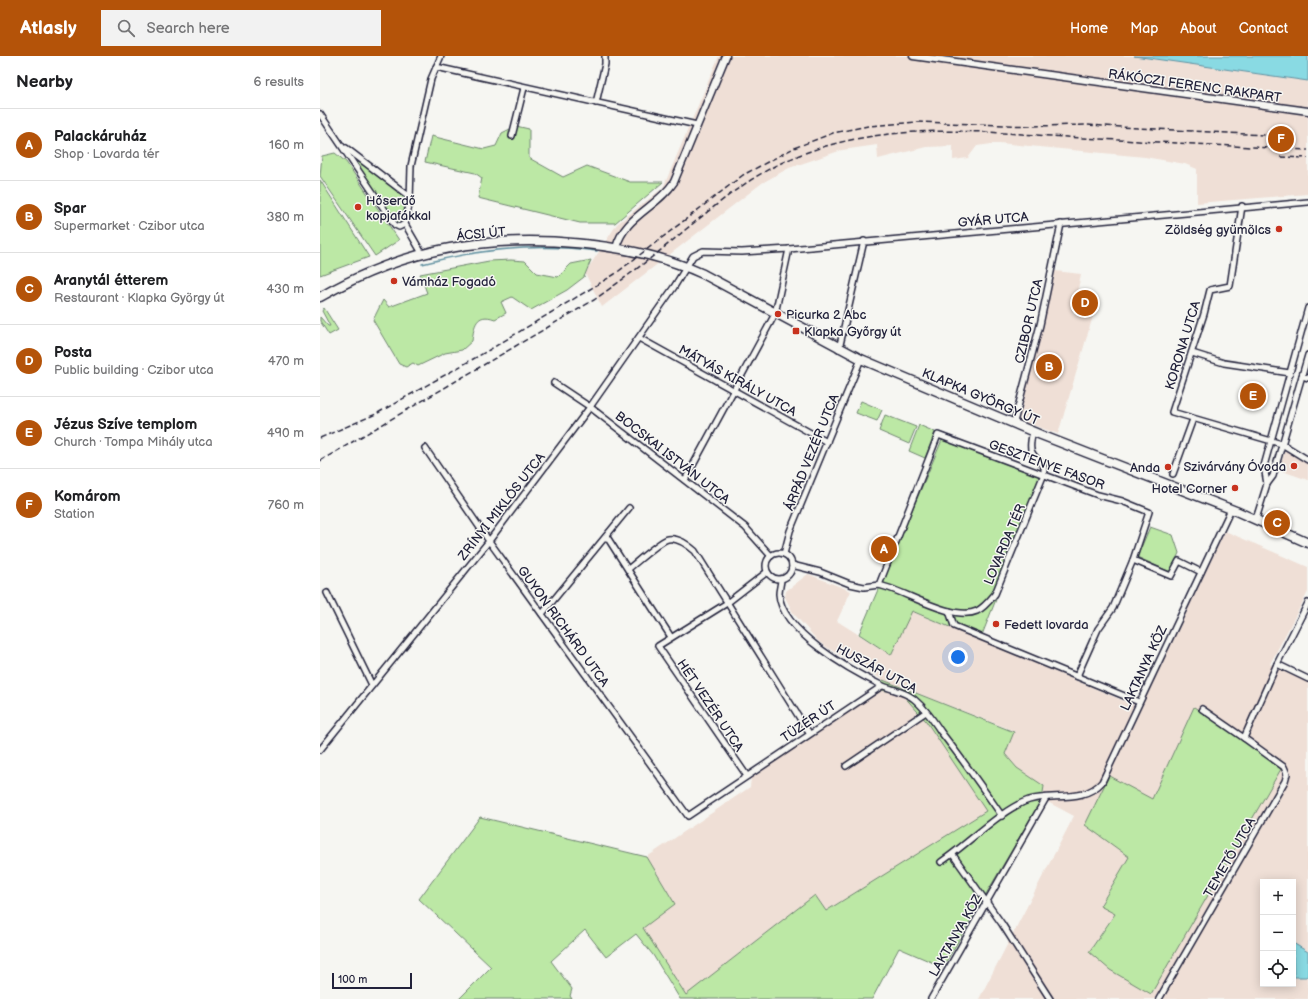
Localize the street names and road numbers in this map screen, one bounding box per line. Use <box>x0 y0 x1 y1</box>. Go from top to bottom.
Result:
street label: RÁKÓCZI FERENC RAKPART <box>1107 65 1283 106</box>
street label: GYÁR UTCA <box>957 208 1029 231</box>
street label: ÁCSI ÚT <box>456 223 507 244</box>
street label: CZIBOR UTCA <box>1011 277 1047 365</box>
street label: KORONA UTCA <box>1162 299 1204 392</box>
street label: MÁTYÁS KIRÁLY UTCA <box>676 341 800 420</box>
street label: KLAPKA GYÖRGY ÚT <box>919 364 1042 429</box>
street label: ÁRPÁD VEZÉR UTCA <box>780 391 843 513</box>
street label: BOCSKAI ISTVÁN UTCA <box>612 407 734 508</box>
street label: GESZTENYE FASOR <box>987 437 1107 493</box>
street label: ZRÍNYI MIKLÓS UTCA <box>453 449 549 564</box>
street label: LOVARDA TÉR <box>981 501 1029 587</box>
street label: GUYON RICHÁRD UTCA <box>514 562 613 690</box>
street label: LAKTANYA KÖZ <box>1117 623 1171 714</box>
street label: HUSZÁR UTCA <box>833 640 920 697</box>
street label: HÉT VEZÉR UTCA <box>673 656 747 755</box>
street label: TÜZÉR ÚT <box>777 697 839 746</box>
street label: TEMETŐ UTCA <box>1200 814 1259 900</box>
street label: LAKTANYA KÖZ <box>926 892 986 979</box>

